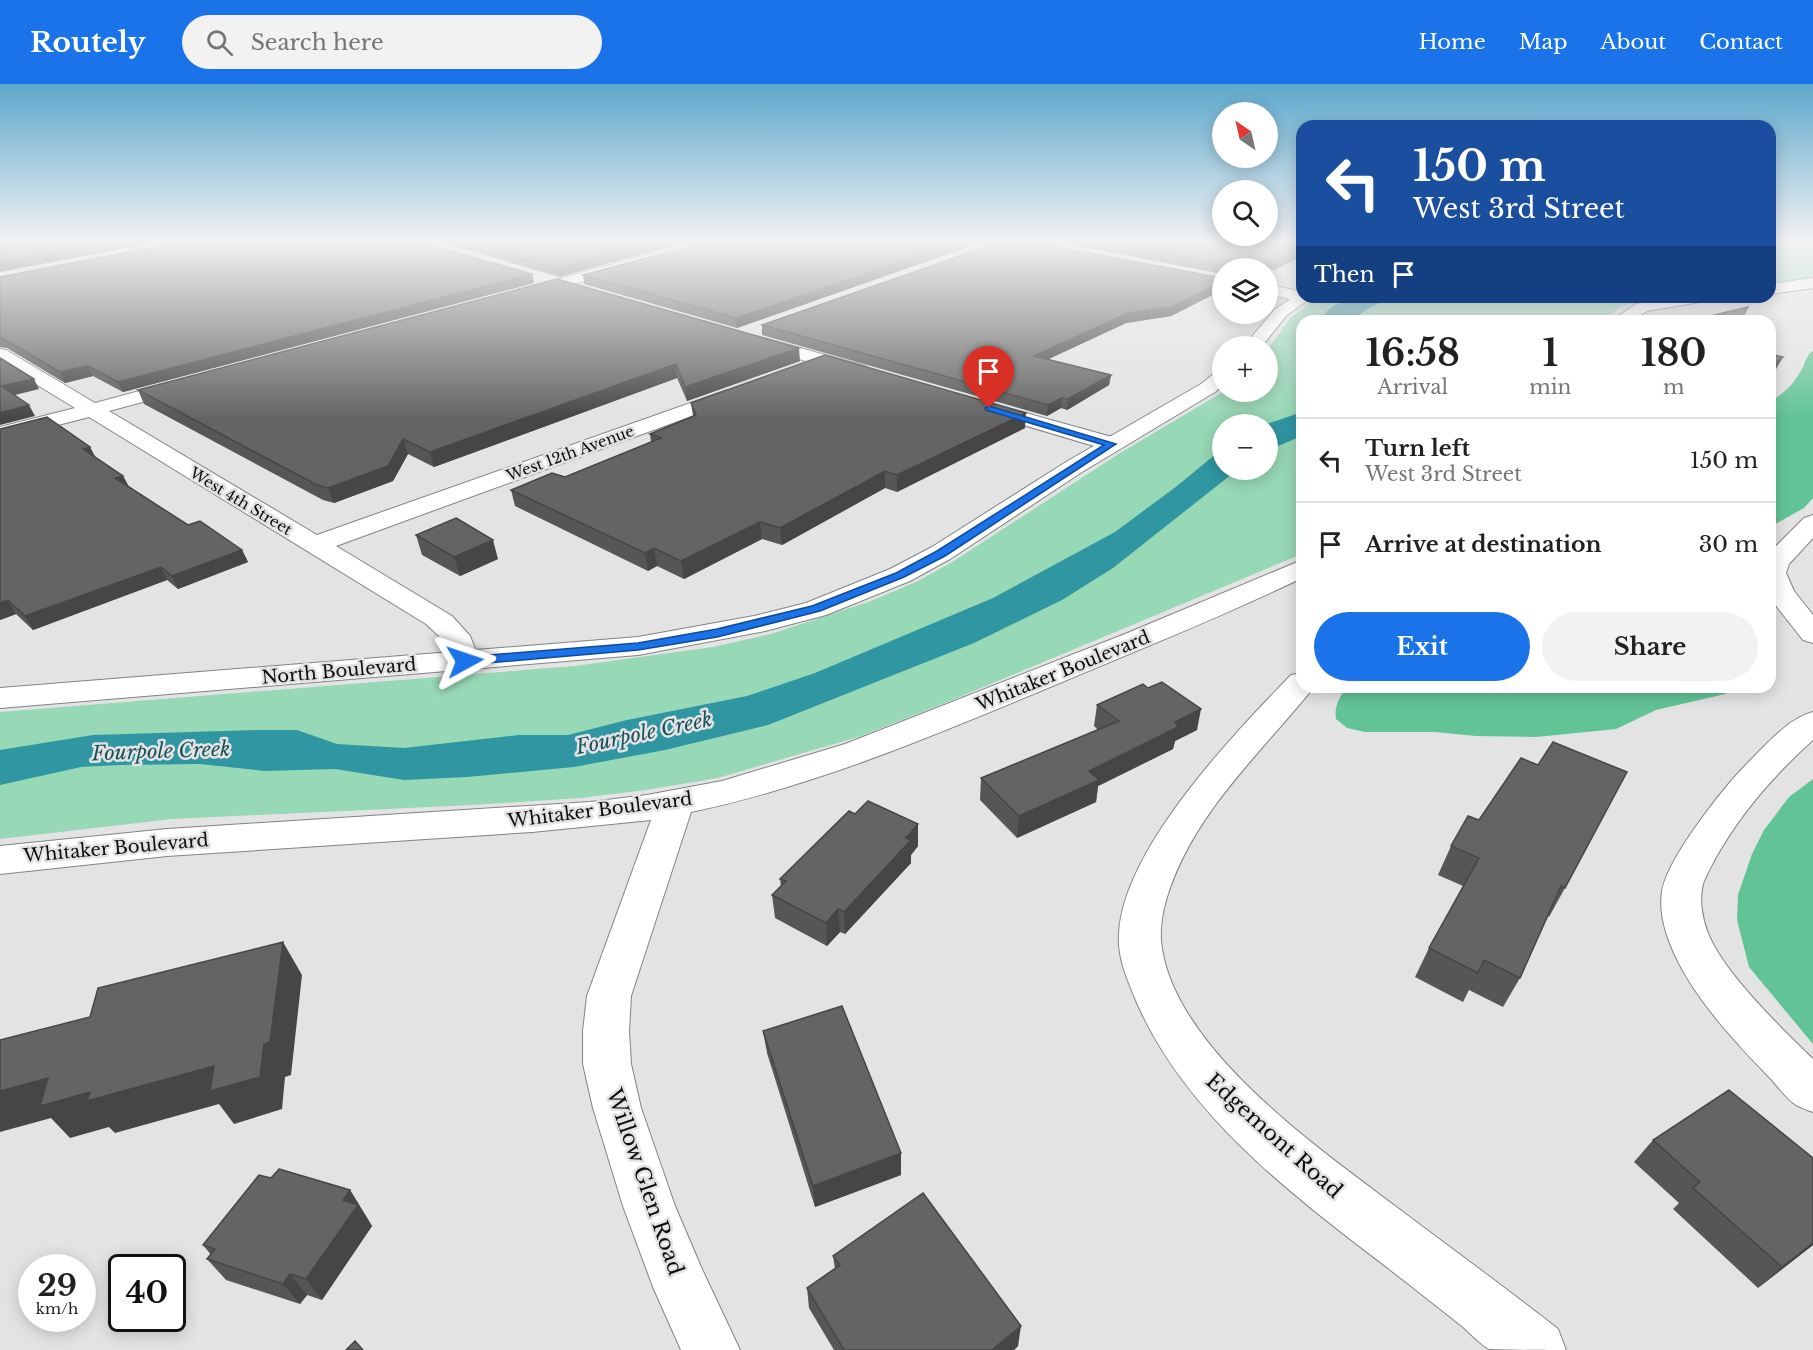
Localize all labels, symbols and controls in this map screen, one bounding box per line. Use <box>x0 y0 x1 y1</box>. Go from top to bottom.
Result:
search box <box>182 15 602 69</box>
text: Routely <box>30 25 146 60</box>
icon: search <box>203 26 236 59</box>
text: Search here <box>251 29 384 56</box>
text: Home <box>1419 29 1486 55</box>
text: Map <box>1519 29 1567 55</box>
text: About <box>1600 29 1666 55</box>
text: Contact <box>1699 29 1783 55</box>
north arrow <box>1212 102 1278 168</box>
map controls <box>1212 102 1278 480</box>
text: 150 m <box>1413 140 1546 192</box>
icon: left <box>1314 144 1392 222</box>
button: search <box>1212 180 1278 246</box>
text: West 3rd Street <box>1413 192 1625 225</box>
button: layers <box>1212 258 1278 324</box>
icon: arrive <box>1387 258 1420 291</box>
text: Then <box>1314 261 1375 288</box>
text: 16:58 <box>1365 331 1460 376</box>
text: 1 <box>1542 331 1558 376</box>
text: 180 <box>1641 331 1707 376</box>
button: + <box>1212 336 1278 402</box>
pin <box>963 346 1014 408</box>
icon: arrive <box>972 355 1005 388</box>
text: Arrival <box>1377 375 1448 399</box>
text: min <box>1529 375 1571 399</box>
text: m <box>1663 375 1684 399</box>
button: − <box>1212 414 1278 480</box>
street label: West 12th Avenue <box>503 421 637 485</box>
text: Turn left <box>1365 435 1470 462</box>
icon: left <box>1314 444 1347 477</box>
text: 150 m <box>1690 447 1758 474</box>
street label: West 4th Street <box>186 462 296 539</box>
text: West 3rd Street <box>1365 462 1522 486</box>
icon: arrive <box>1314 528 1347 561</box>
text: Arrive at destination <box>1365 531 1602 558</box>
text: 30 m <box>1699 531 1758 558</box>
button: Exit <box>1314 612 1530 681</box>
button: Share <box>1542 612 1758 681</box>
street label: Whitaker Boulevard <box>972 626 1153 716</box>
position arrow <box>433 629 497 693</box>
street label: North Boulevard <box>261 653 417 689</box>
water label: Fourpole Creek <box>573 707 714 759</box>
water label: Fourpole Creek <box>90 737 231 765</box>
street label: Whitaker Boulevard <box>505 788 694 832</box>
street label: Whitaker Boulevard <box>22 829 209 867</box>
street label: Edgemont Road <box>1200 1068 1348 1204</box>
street label: Willow Glen Road <box>601 1084 689 1279</box>
speed limit sign: 40 <box>108 1254 186 1332</box>
text: 29 <box>37 1267 77 1304</box>
text: km/h <box>36 1299 78 1318</box>

